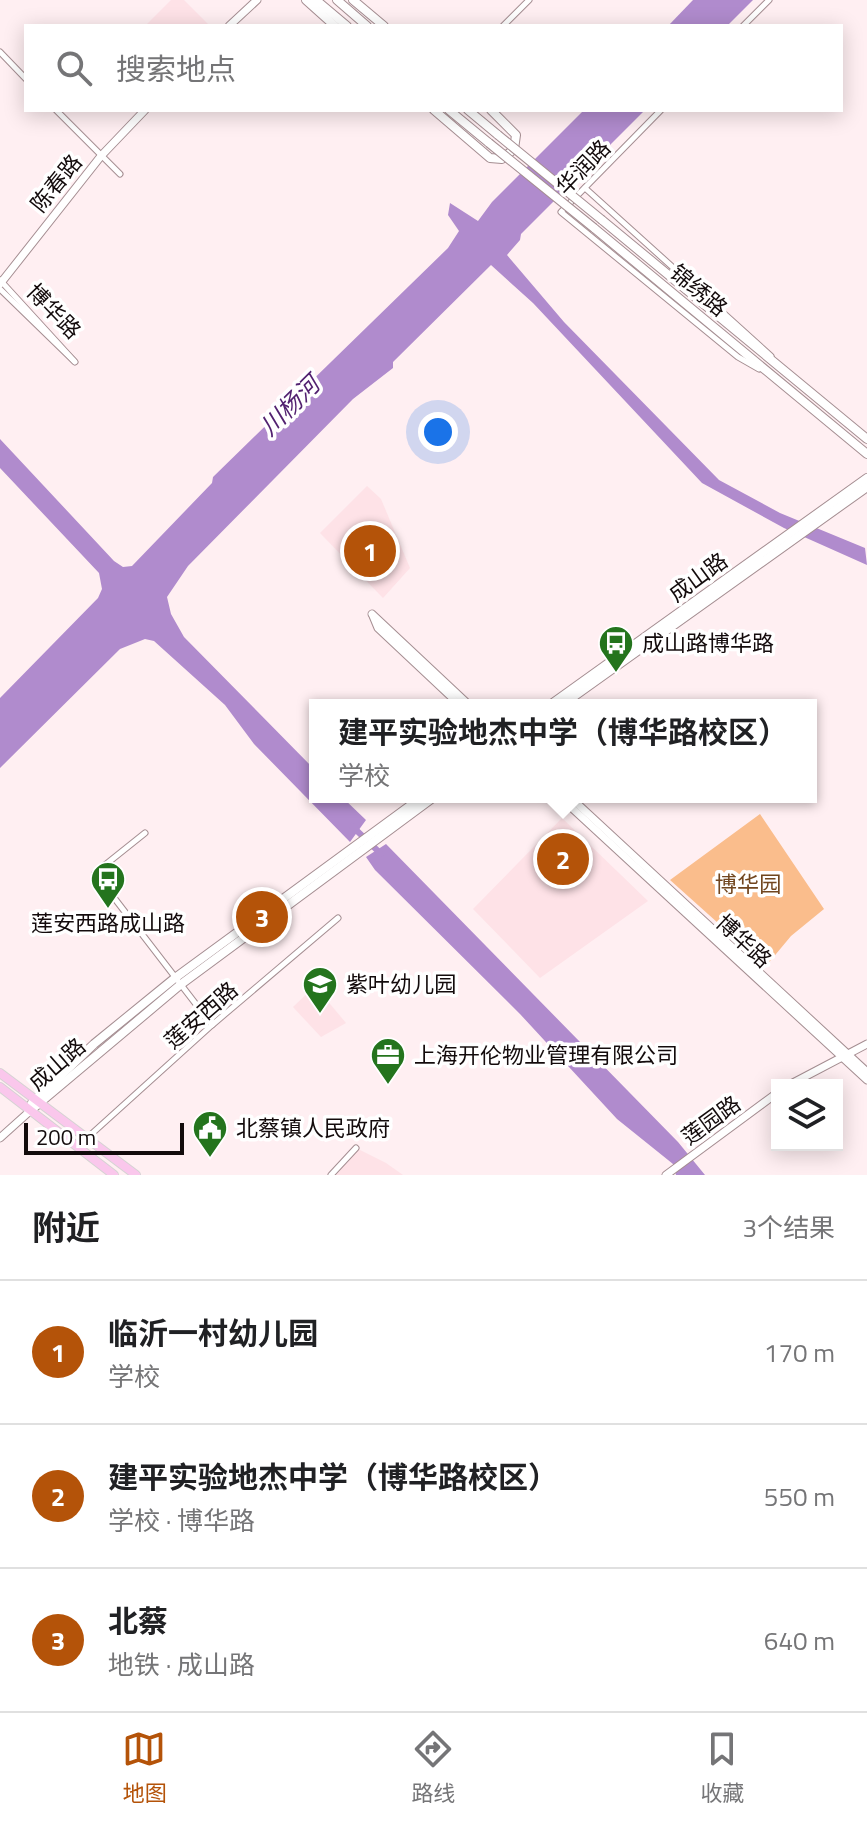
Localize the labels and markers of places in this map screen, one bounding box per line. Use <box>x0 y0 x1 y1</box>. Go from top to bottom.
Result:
pin: 1 <box>344 521 396 581</box>
bus stop icon: 成山路博华路 <box>597 624 635 674</box>
place label: 成山路博华路 <box>642 626 774 660</box>
pin: 2 <box>537 829 589 889</box>
bus stop icon: 莲安西路成山路 <box>89 860 127 910</box>
pin: 3 <box>236 887 288 947</box>
place label: 莲安西路成山路 <box>31 906 185 940</box>
school or university icon: 紫叶幼儿园 <box>301 965 339 1015</box>
place label: 紫叶幼儿园 <box>346 967 456 1001</box>
office icon: 上海开伦物业管理有限公司 <box>369 1036 407 1086</box>
place label: 上海开伦物业管理有限公司 <box>414 1038 678 1072</box>
public building icon: 北蔡镇人民政府 <box>191 1109 229 1159</box>
place label: 北蔡镇人民政府 <box>236 1111 390 1145</box>

